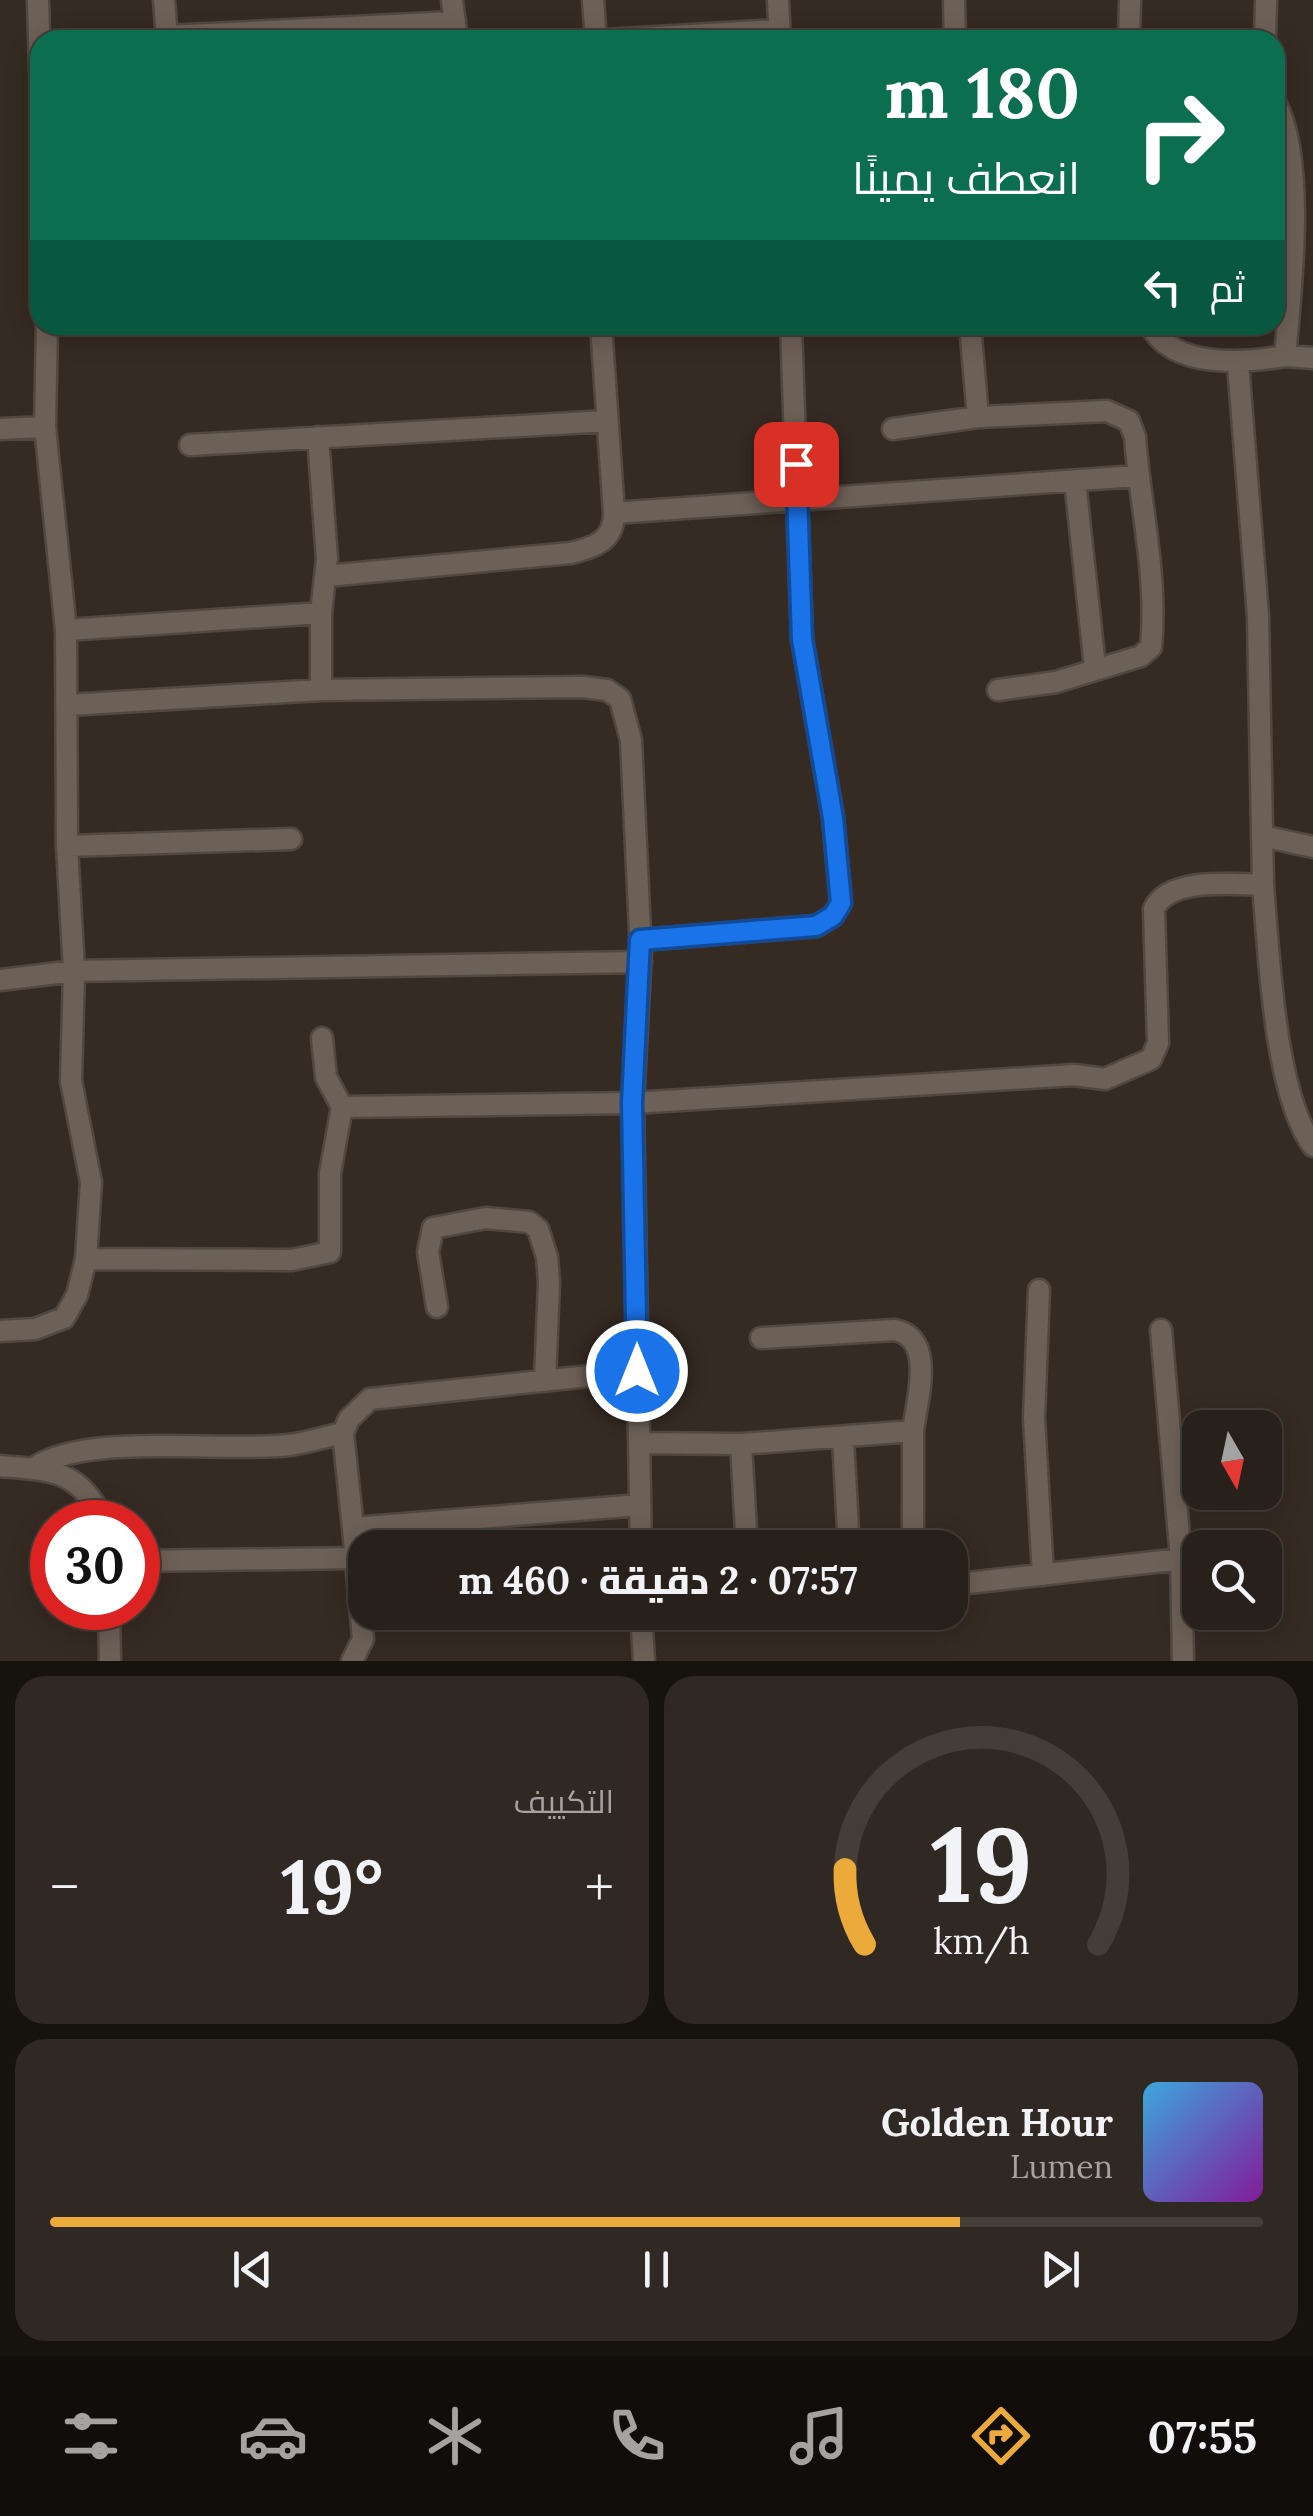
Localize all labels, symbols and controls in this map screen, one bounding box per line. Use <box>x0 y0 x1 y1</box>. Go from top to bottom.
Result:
text: 180 m <box>884 48 1080 137</box>
icon: right <box>1115 70 1245 200</box>
text: انعطف يمينًا <box>852 149 1080 206</box>
icon: left <box>1135 260 1190 315</box>
text: ثم <box>1210 264 1245 312</box>
pin <box>754 422 839 507</box>
icon: arrive <box>769 437 824 492</box>
position arrow <box>585 1319 689 1423</box>
north arrow <box>1182 1410 1282 1510</box>
map controls <box>1182 1410 1282 1630</box>
speed limit sign: 30 <box>30 1500 160 1630</box>
button: search <box>1182 1530 1282 1630</box>
text: 07:57 · 2 دقيقة · 460 m <box>458 1556 858 1604</box>
text: التكييف <box>514 1781 614 1822</box>
text: 19 <box>930 1797 1032 1930</box>
text: 19° <box>281 1839 383 1935</box>
text: − <box>50 1852 79 1922</box>
text: + <box>585 1852 614 1922</box>
text: km/h <box>933 1918 1029 1964</box>
text: Golden Hour <box>881 2098 1113 2146</box>
text: Lumen <box>1010 2146 1113 2187</box>
icon: previous <box>225 2242 280 2297</box>
icon: pause <box>629 2242 684 2297</box>
icon: next <box>1033 2242 1088 2297</box>
icon: filters <box>56 2401 126 2471</box>
icon: car <box>238 2401 308 2471</box>
icon: climate <box>420 2401 490 2471</box>
icon: phone <box>602 2401 672 2471</box>
icon: music <box>784 2401 854 2471</box>
icon: directions <box>966 2401 1036 2471</box>
text: 07:55 <box>1147 2408 1257 2465</box>

